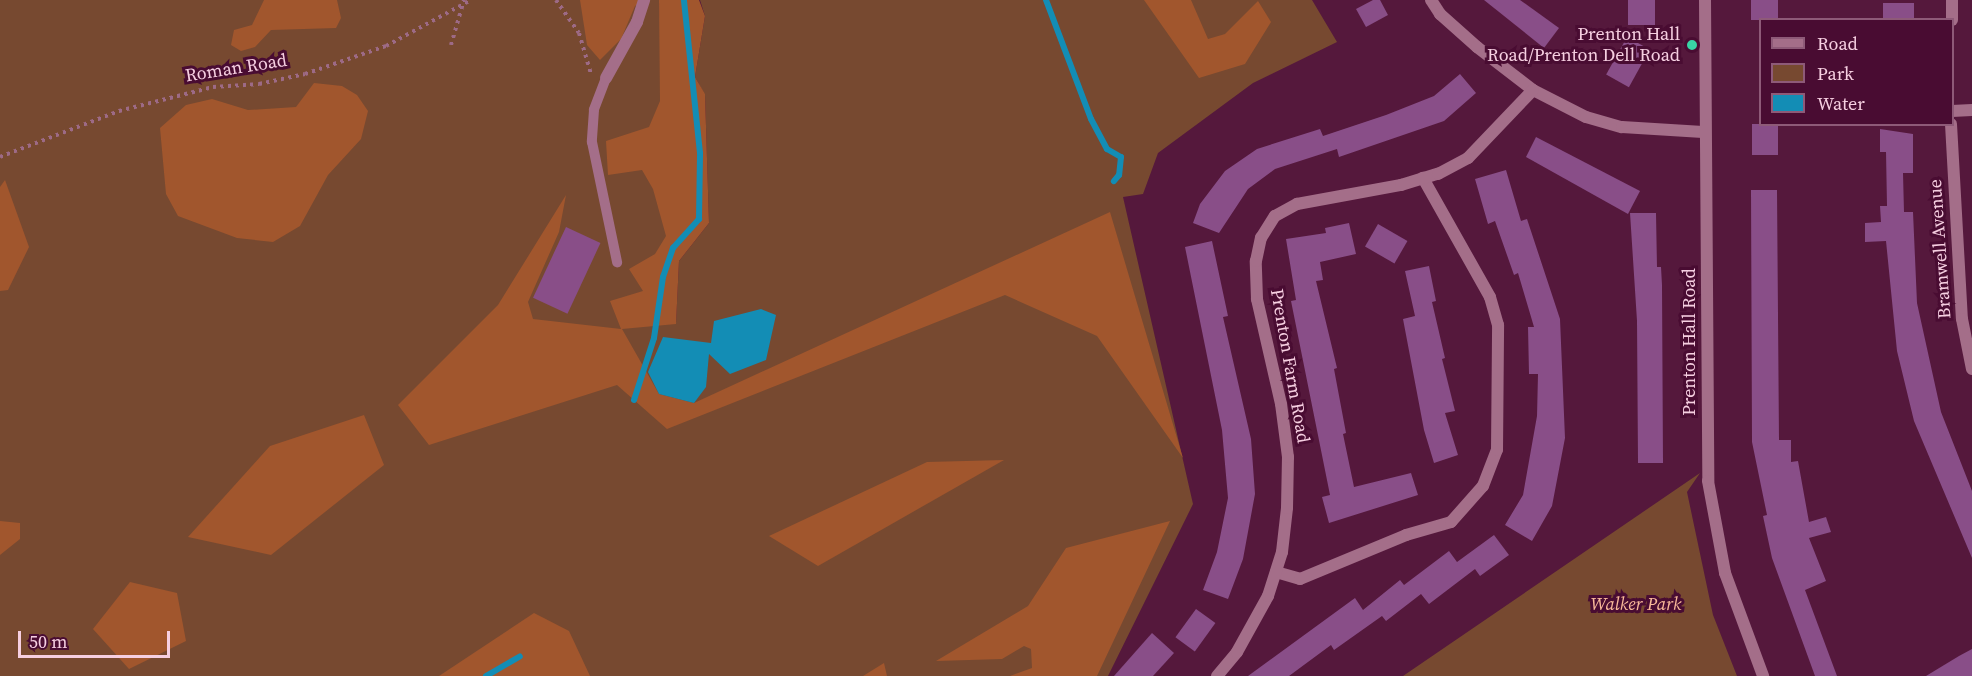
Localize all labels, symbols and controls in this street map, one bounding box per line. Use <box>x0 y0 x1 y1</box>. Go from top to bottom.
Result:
legend <box>1759 18 1954 126</box>
place label: Prenton Hall Road/Prenton Dell Road <box>1487 24 1680 66</box>
text: Road <box>1817 31 1858 56</box>
marker: Prenton Hall Road/Prenton Dell Road <box>1685 38 1699 52</box>
street label: Roman Road <box>184 49 288 87</box>
text: Park <box>1817 61 1854 86</box>
text: Water <box>1817 91 1865 116</box>
street label: Bramwell Avenue <box>1924 178 1956 320</box>
street label: Prenton Hall Road <box>1678 268 1700 416</box>
street label: Prenton Farm Road <box>1266 287 1314 445</box>
park label: Walker Park <box>1591 593 1681 615</box>
scale bar <box>21 619 172 657</box>
text: 50 m <box>29 629 67 654</box>

